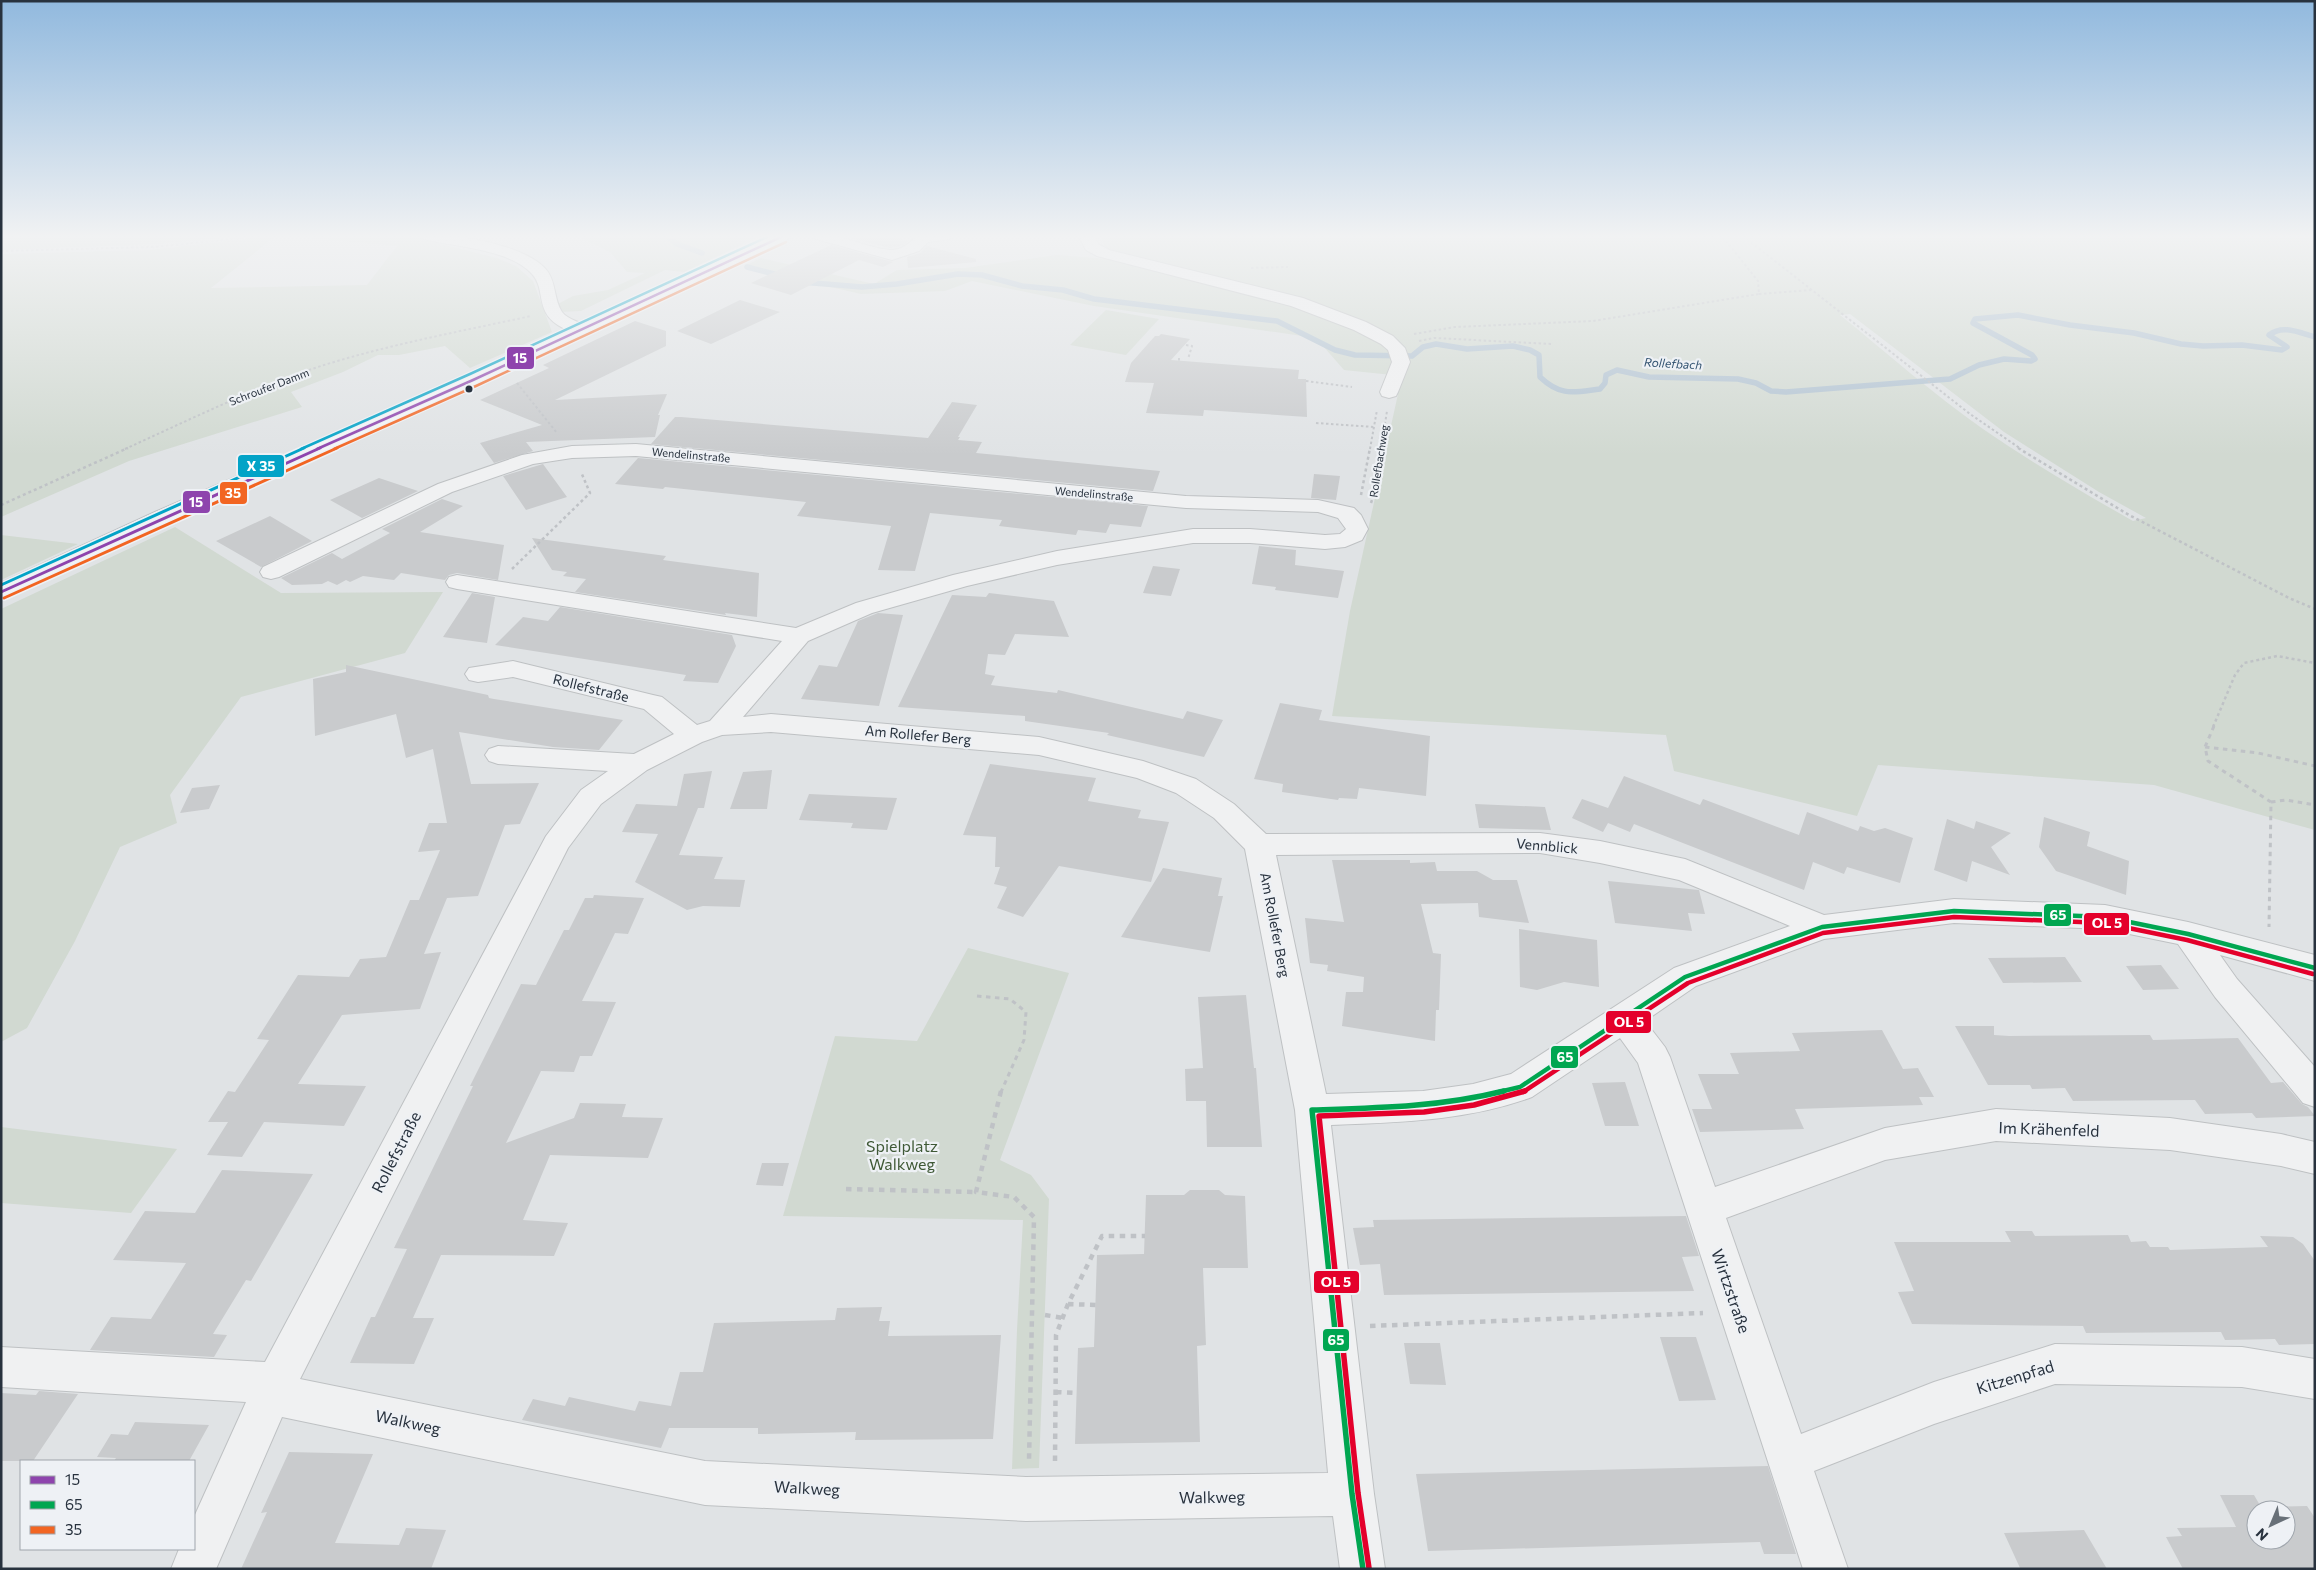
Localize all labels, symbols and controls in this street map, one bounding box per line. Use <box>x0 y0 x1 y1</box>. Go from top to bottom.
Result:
line badge: 15 <box>506 346 535 370</box>
text: 15 <box>513 349 527 366</box>
water label: Rollefbach <box>1644 354 1703 372</box>
street label: Schroufer Damm <box>227 365 311 408</box>
unlabelled marker <box>464 384 474 394</box>
street label: Rollefbachweg <box>1366 424 1391 498</box>
street label: Wendelinstraße <box>651 445 731 464</box>
line badge: X 35 <box>237 454 285 478</box>
text: X 35 <box>247 457 275 474</box>
line badge: 35 <box>219 481 248 505</box>
text: 35 <box>225 484 241 501</box>
street label: Wendelinstraße <box>1054 484 1134 503</box>
line badge: 15 <box>182 490 211 514</box>
text: 15 <box>189 493 203 510</box>
street label: Rollefstraße <box>551 670 631 705</box>
street label: Am Rollefer Berg <box>864 721 972 748</box>
street label: Vennblick <box>1515 834 1579 857</box>
street label: Am Rollefer Berg <box>1257 871 1294 979</box>
line badge: 65 <box>2043 903 2072 927</box>
text: 65 <box>2050 906 2066 923</box>
line badge: OL 5 <box>2083 912 2130 936</box>
text: OL 5 <box>2092 914 2122 931</box>
line badge: OL 5 <box>1605 1010 1652 1034</box>
text: OL 5 <box>1614 1013 1644 1030</box>
line badge: 65 <box>1550 1045 1579 1069</box>
text: 65 <box>1557 1048 1573 1065</box>
street label: Rollefstraße <box>367 1108 424 1196</box>
street label: Im Krähenfeld <box>1998 1117 2100 1140</box>
park label: Spielplatz Walkweg <box>866 1136 938 1173</box>
street label: Wirtzstraße <box>1708 1246 1755 1335</box>
line badge: OL 5 <box>1313 1270 1360 1294</box>
text: OL 5 <box>1321 1273 1351 1290</box>
line badge: 65 <box>1322 1328 1350 1352</box>
text: 65 <box>1328 1331 1344 1348</box>
street label: Kitzenpfad <box>1974 1356 2056 1397</box>
street label: Walkweg <box>374 1405 443 1438</box>
legend <box>20 1460 195 1550</box>
text: 15 <box>65 1470 80 1488</box>
street label: Walkweg <box>773 1476 841 1499</box>
street label: Walkweg <box>1179 1486 1246 1507</box>
text: 65 <box>65 1495 83 1513</box>
north arrow <box>2246 1500 2296 1550</box>
text: 35 <box>65 1520 82 1538</box>
text: N <box>2252 1525 2271 1544</box>

